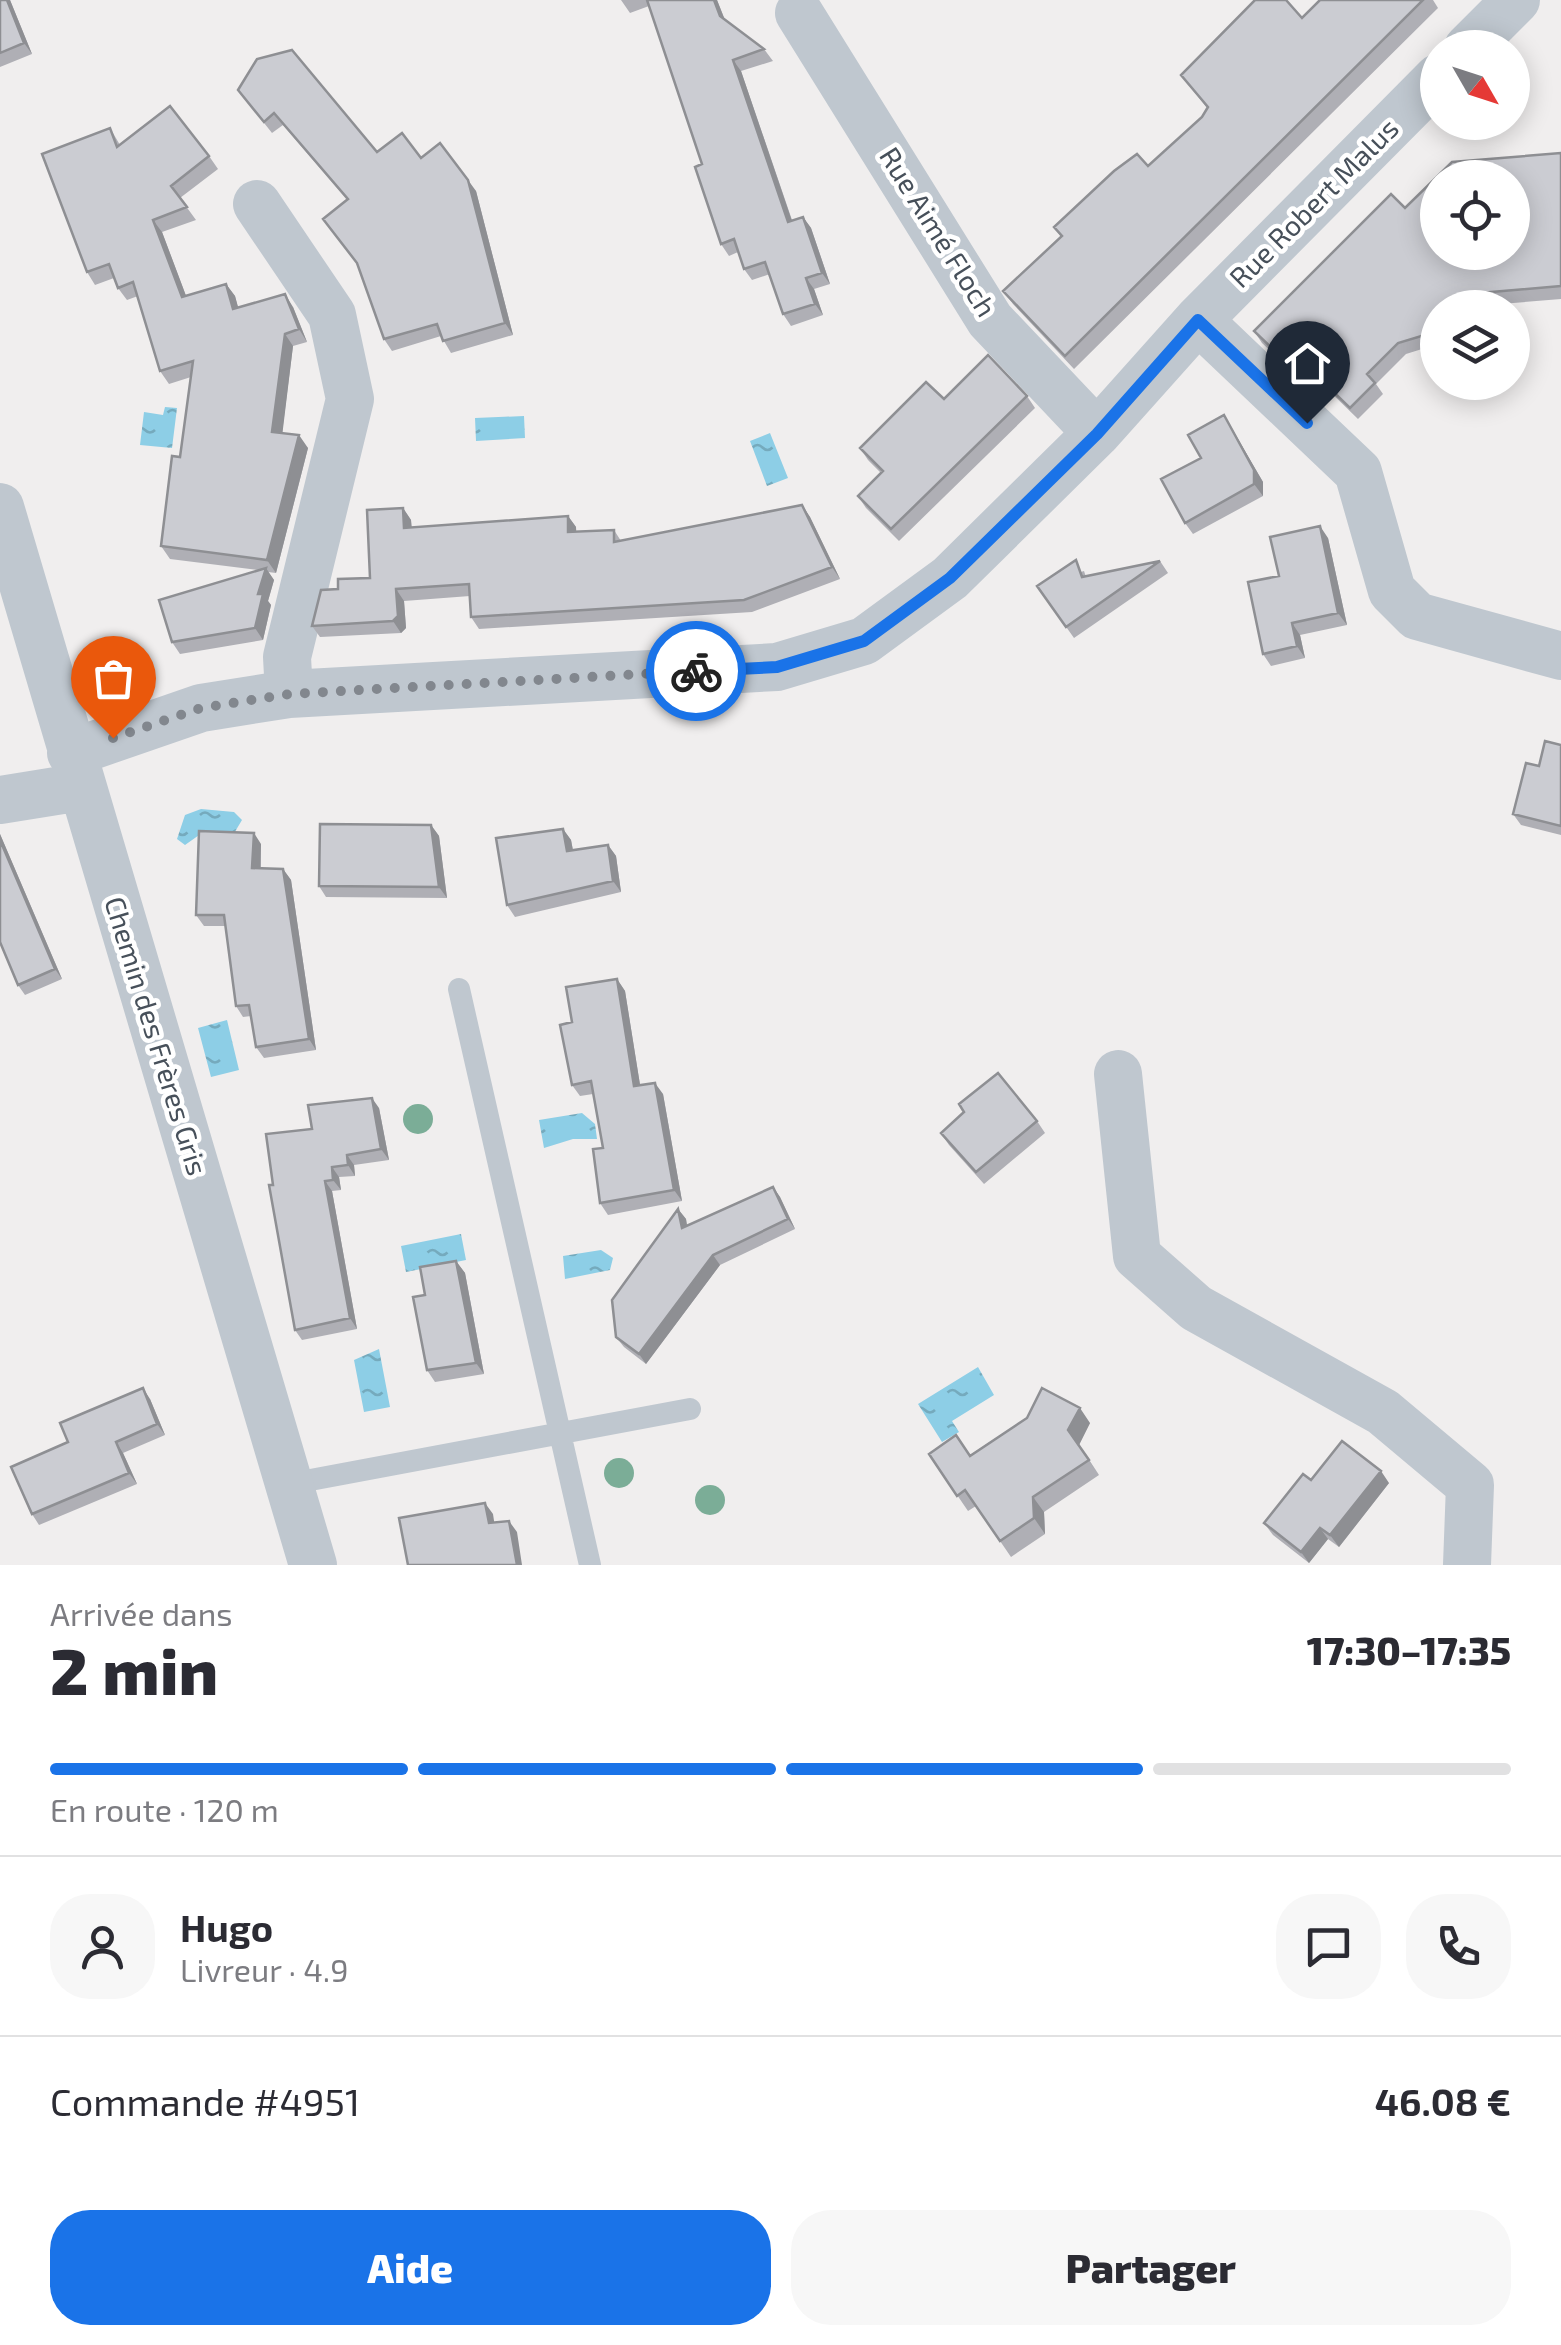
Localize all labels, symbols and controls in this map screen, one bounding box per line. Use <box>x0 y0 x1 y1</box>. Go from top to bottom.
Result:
north arrow <box>1420 30 1530 140</box>
map controls <box>1420 30 1530 400</box>
street label: Rue Robert Malus <box>1222 111 1405 294</box>
street label: Rue Aimé Floch <box>873 140 1004 322</box>
button: locate <box>1420 160 1530 270</box>
button: layers <box>1420 290 1530 400</box>
pin <box>1265 321 1350 424</box>
icon: home <box>1280 336 1335 391</box>
courier <box>646 621 746 721</box>
pin <box>71 636 156 739</box>
icon: bike <box>669 644 724 699</box>
icon: bag <box>86 651 141 706</box>
street label: Chemin des Frères Gris <box>98 892 216 1179</box>
text: Arrivée dans <box>50 1594 233 1632</box>
text: 17:30–17:35 <box>1307 1627 1511 1673</box>
text: 2 min <box>50 1630 218 1708</box>
text: En route · 120 m <box>50 1790 279 1828</box>
button: person <box>50 1894 155 1999</box>
button: chat <box>1276 1894 1381 1999</box>
button: phone <box>1406 1894 1511 1999</box>
text: Hugo <box>180 1904 273 1950</box>
text: Livreur · 4.9 <box>180 1950 348 1988</box>
text: Commande #4951 <box>50 2078 360 2124</box>
text: 46.08 € <box>1375 2078 1511 2124</box>
button: Aide <box>50 2210 771 2325</box>
button: Partager <box>791 2210 1511 2325</box>

